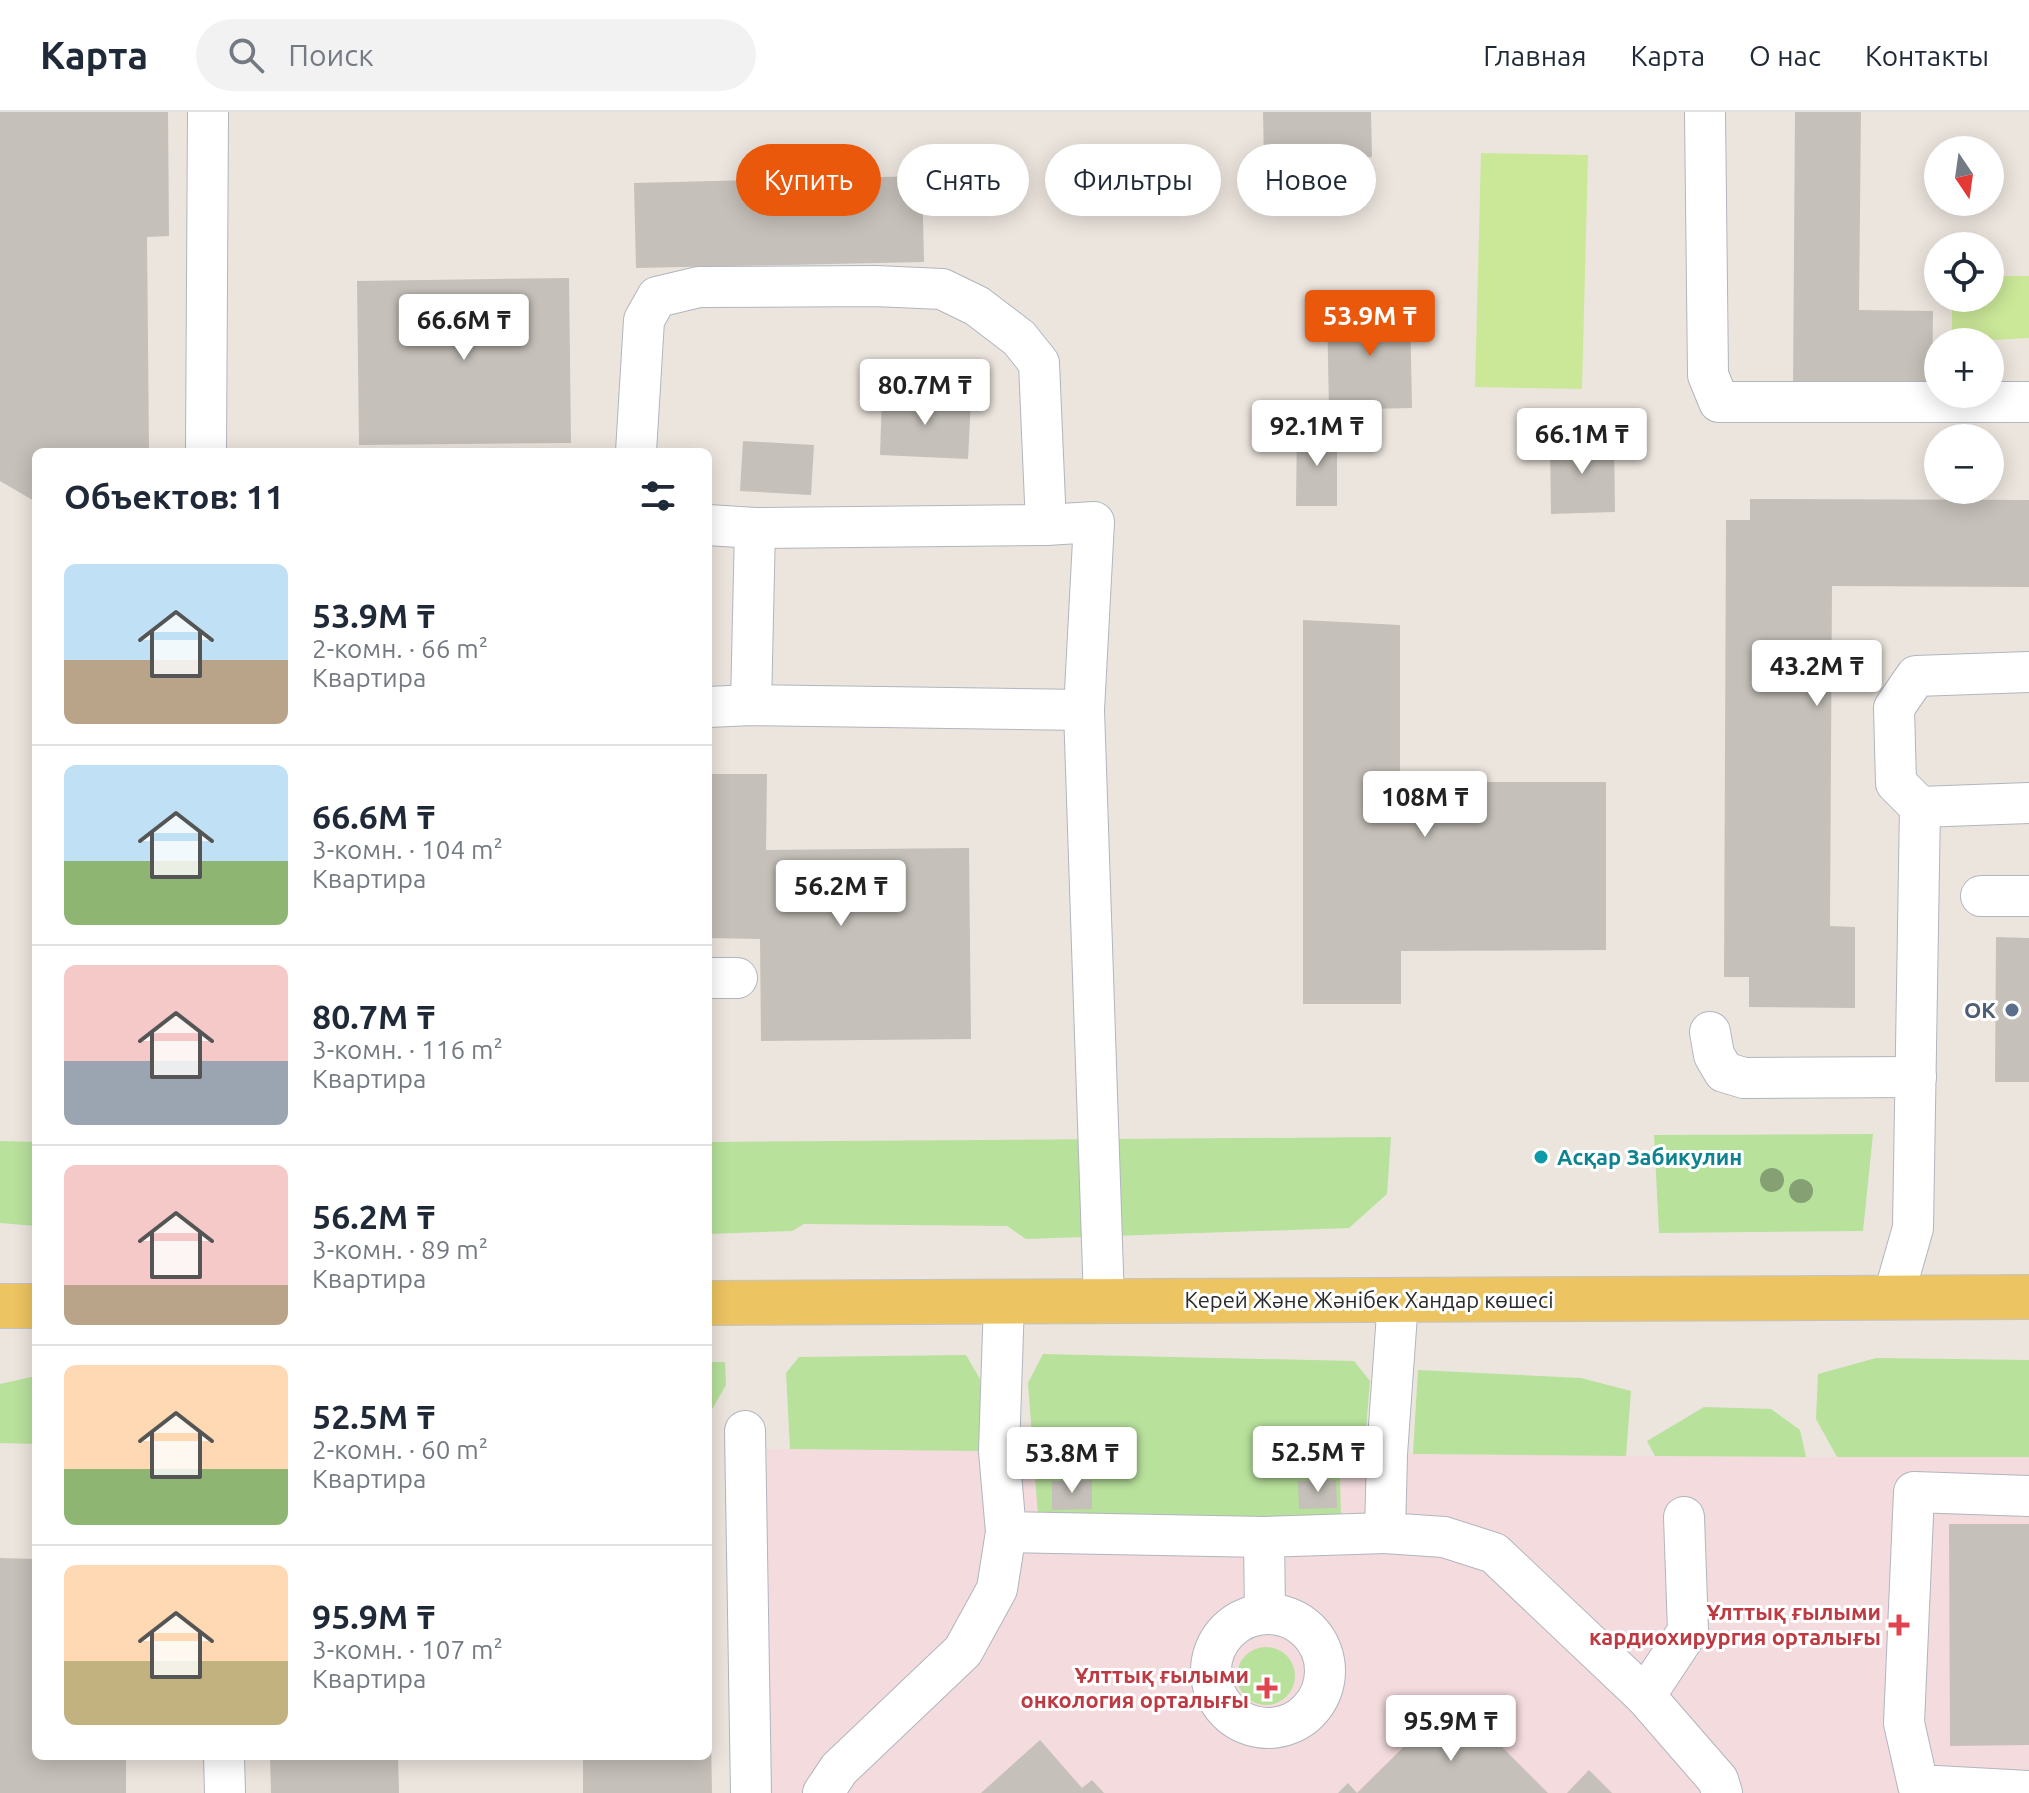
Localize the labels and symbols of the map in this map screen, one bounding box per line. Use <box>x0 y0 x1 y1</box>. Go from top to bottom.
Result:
north arrow <box>1924 136 2004 216</box>
pin: 53.9M ₸ <box>1296 290 1444 358</box>
pin: 66.6M ₸ <box>390 294 538 362</box>
pin: 80.7M ₸ <box>851 359 999 427</box>
pin: 92.1M ₸ <box>1243 400 1391 468</box>
pin: 66.1M ₸ <box>1508 408 1656 476</box>
pin: 43.2M ₸ <box>1743 640 1891 708</box>
pin: 108M ₸ <box>1360 771 1490 839</box>
pin: 56.2M ₸ <box>767 860 915 928</box>
place label: ОК <box>1964 997 1996 1022</box>
marker: ОК <box>2003 1001 2021 1019</box>
place label: Асқар Забикулин <box>1557 1144 1742 1169</box>
marker: Асқар Забикулин <box>1532 1148 1550 1166</box>
street label: Керей Және Жәнібек Хандар көшесі <box>1184 1287 1554 1312</box>
pin: 52.5M ₸ <box>1244 1426 1392 1494</box>
pin: 53.8M ₸ <box>998 1427 1146 1495</box>
place label: Ұлттық ғылыми кардиохирургия орталығы <box>1589 1599 1881 1649</box>
marker: Ұлттық ғылыми кардиохирургия орталығы <box>1888 1614 1910 1636</box>
place label: Ұлттық ғылыми онкология орталығы <box>1021 1662 1249 1712</box>
marker: Ұлттық ғылыми онкология орталығы <box>1256 1677 1278 1699</box>
pin: 95.9M ₸ <box>1377 1695 1525 1763</box>

